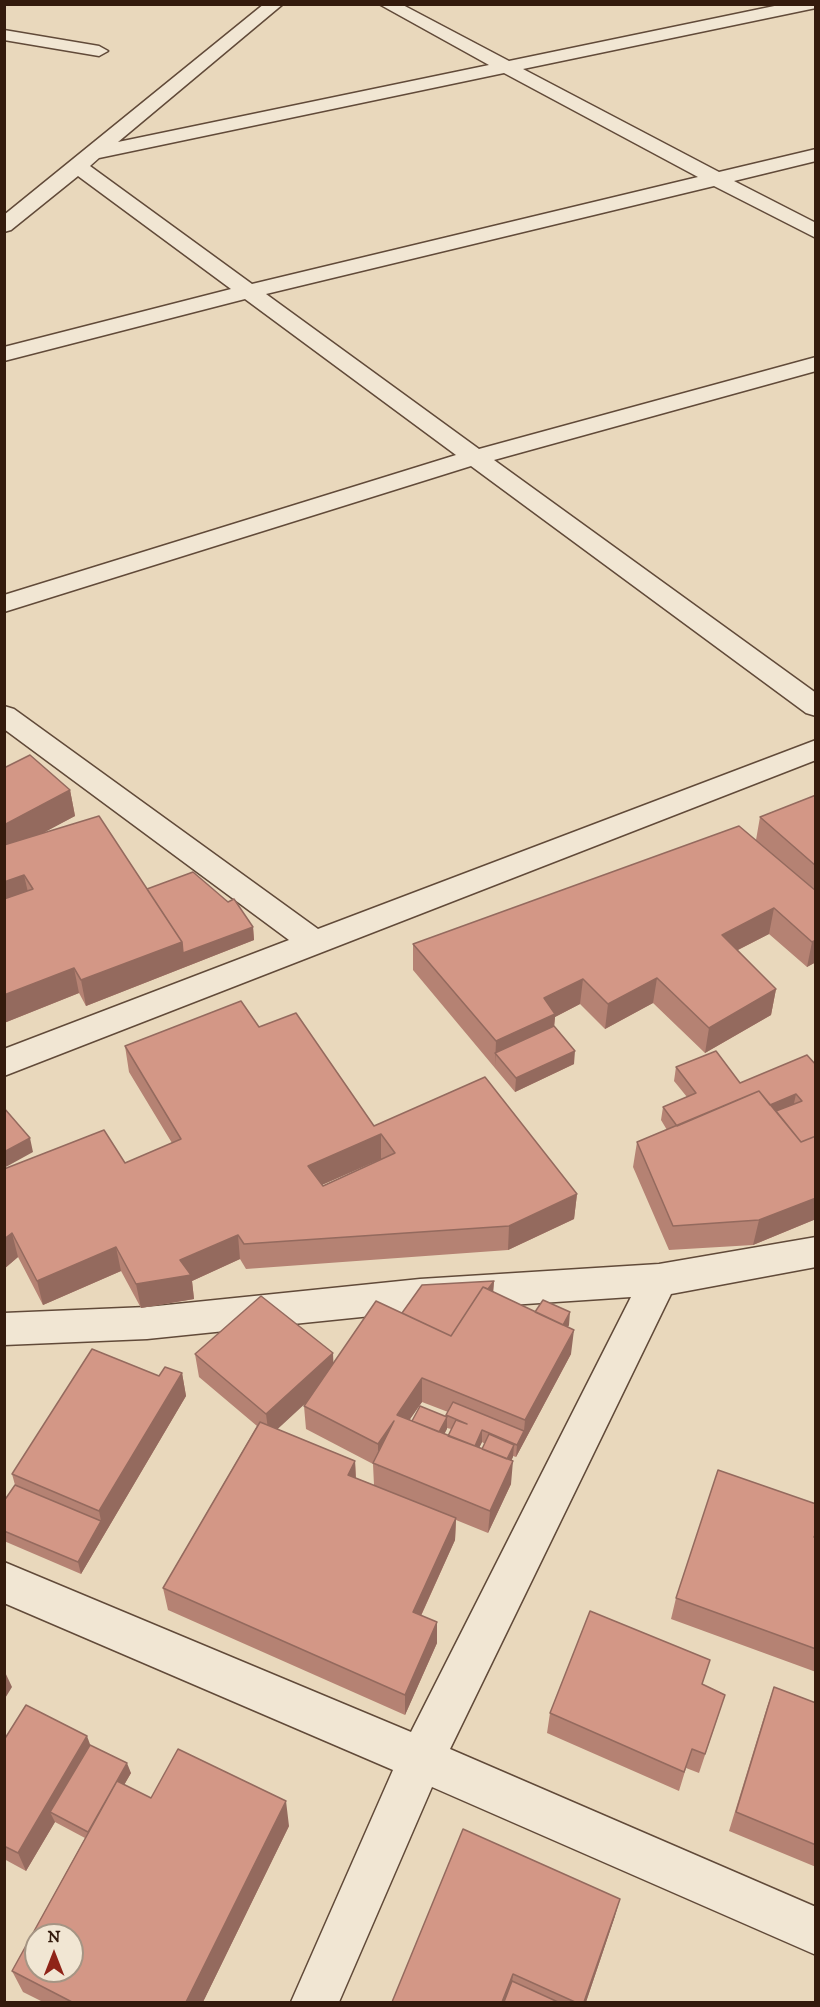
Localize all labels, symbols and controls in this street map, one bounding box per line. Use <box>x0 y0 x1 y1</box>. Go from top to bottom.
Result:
north arrow <box>24 1923 84 1983</box>
text: N <box>47 1927 61 1947</box>

